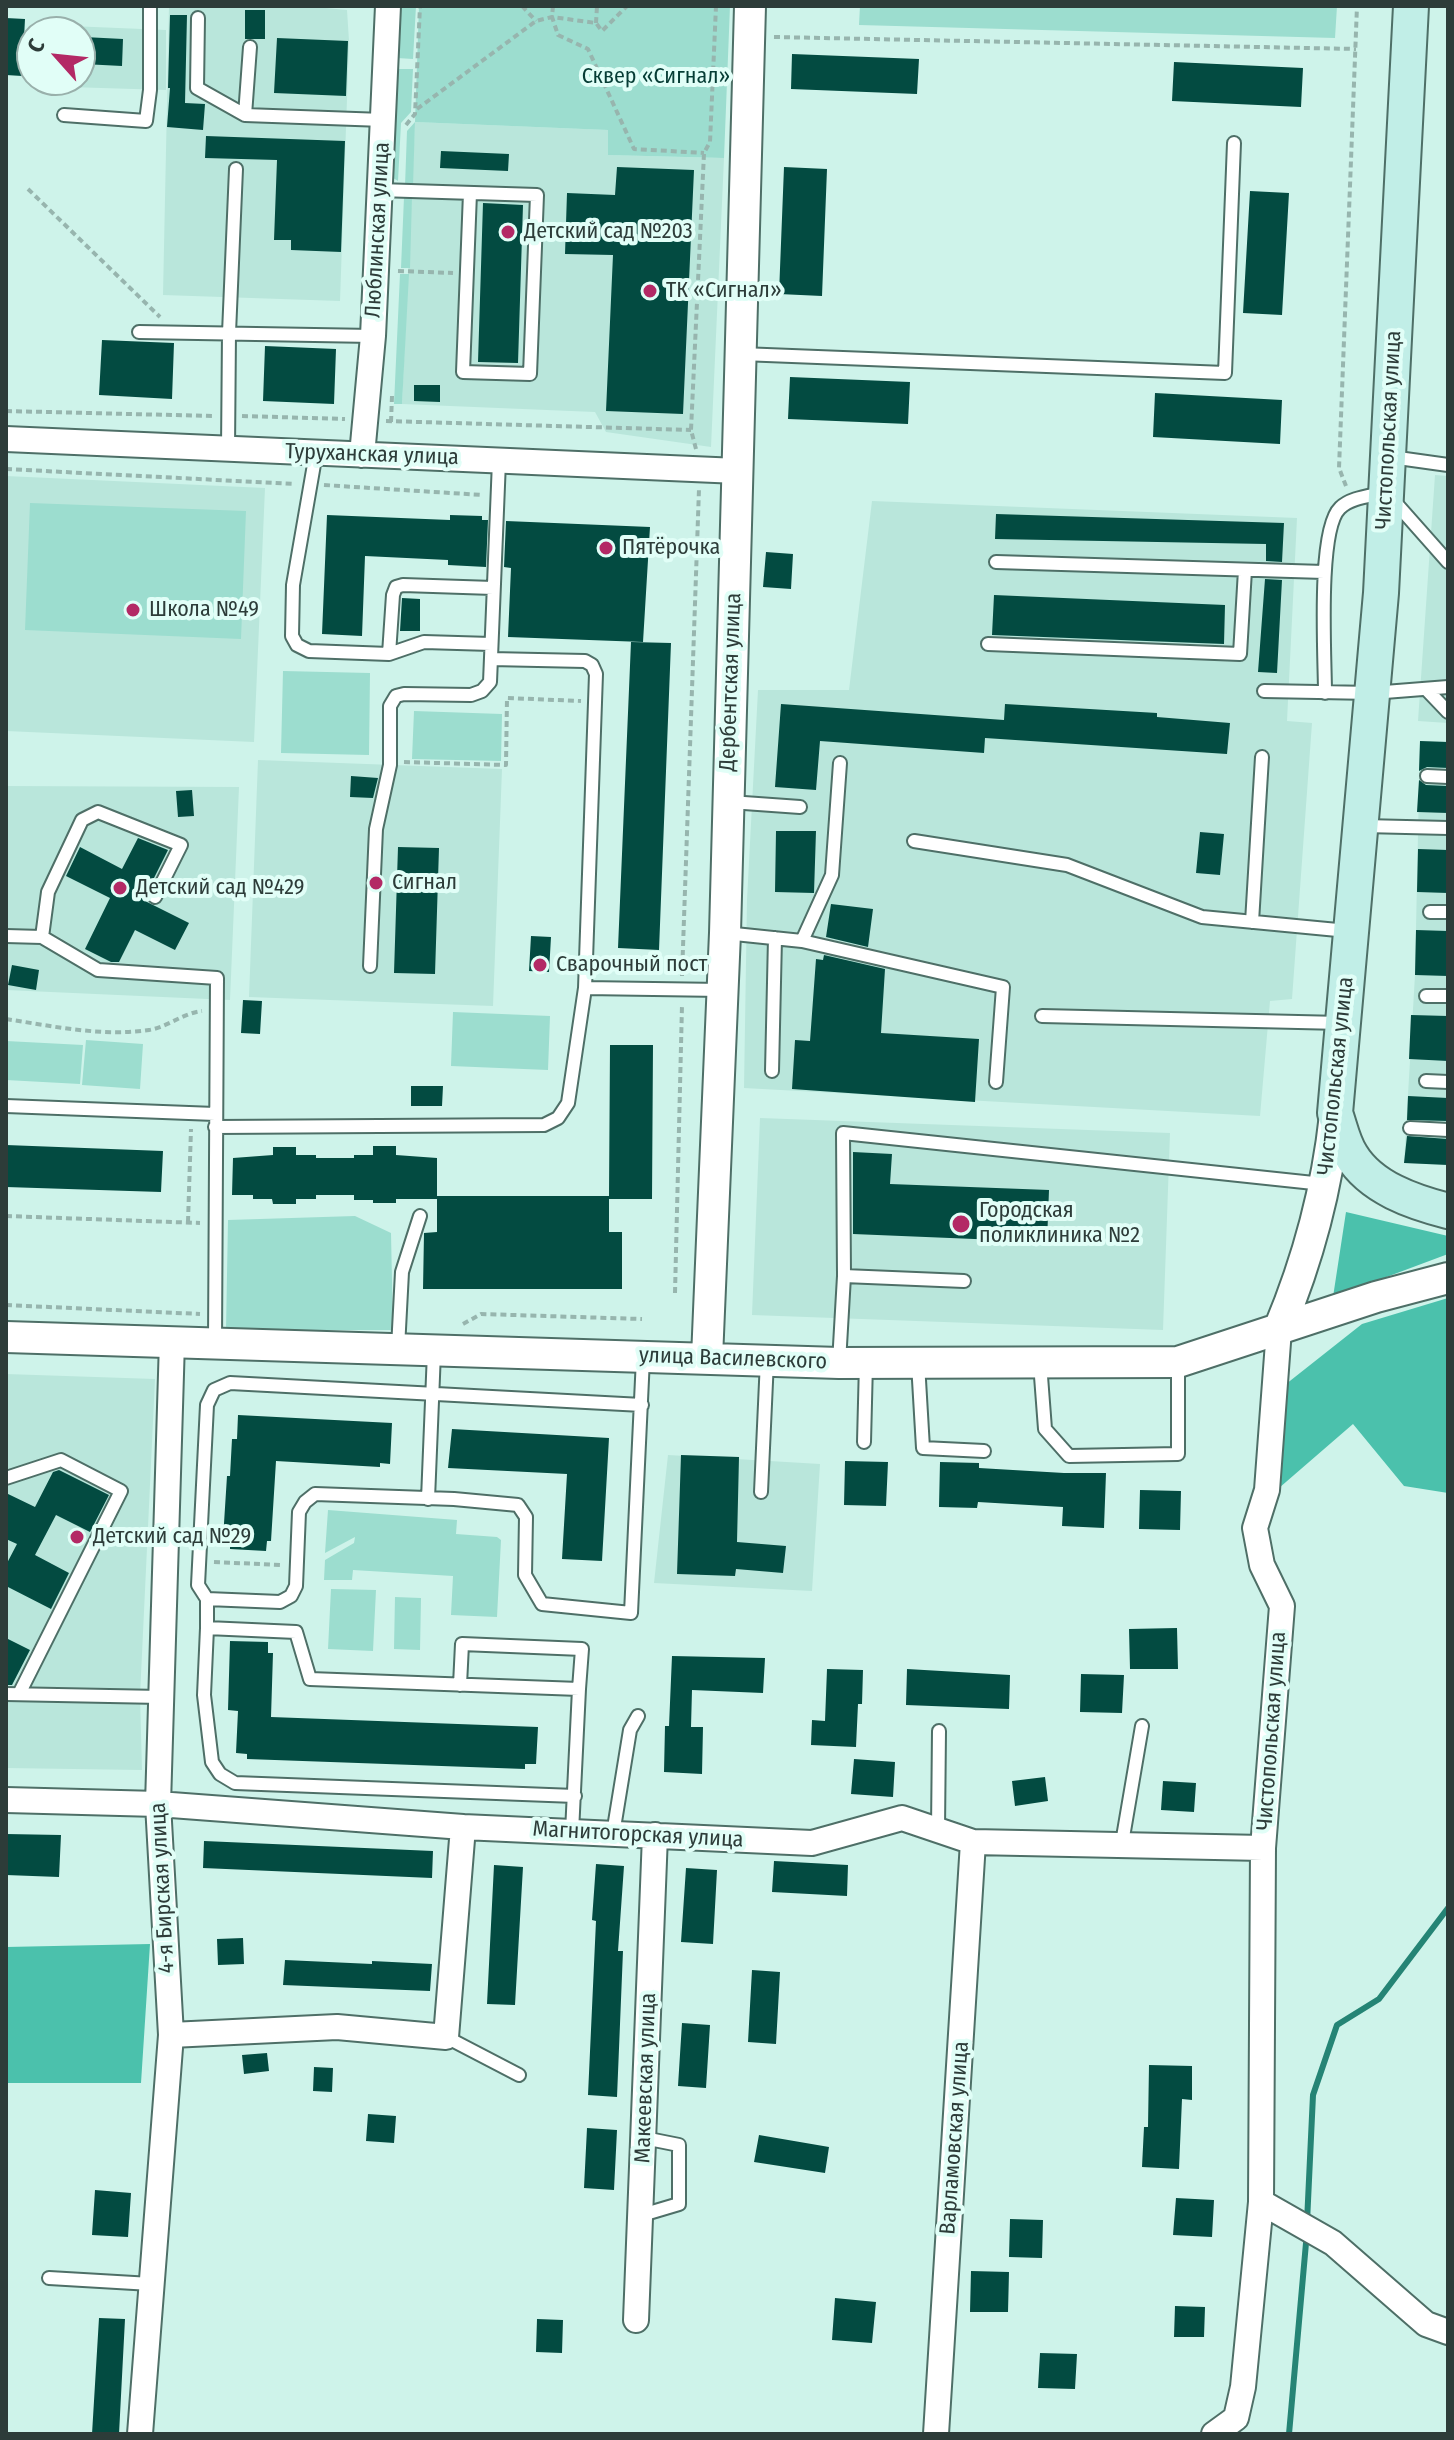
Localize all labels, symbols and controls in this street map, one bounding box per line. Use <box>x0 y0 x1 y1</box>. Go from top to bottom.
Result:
north arrow <box>16 16 96 96</box>
text: С <box>21 35 51 57</box>
park label: Сквер «Сигнал» <box>582 64 730 90</box>
street label: Люблинская улица <box>360 141 396 319</box>
place label: Детский сад №203 <box>524 219 693 245</box>
marker: Детский сад №203 <box>499 223 517 241</box>
place label: ТК «Сигнал» <box>666 278 782 304</box>
marker: ТК «Сигнал» <box>641 282 659 300</box>
street label: Чистопольская улица <box>1371 330 1407 530</box>
street label: Туруханская улица <box>285 439 459 471</box>
place label: Пятёрочка <box>622 535 720 561</box>
marker: Пятёрочка <box>597 539 615 557</box>
street label: Дербентская улица <box>715 592 747 772</box>
place label: Школа №49 <box>149 597 259 623</box>
marker: Школа №49 <box>124 601 142 619</box>
place label: Сигнал <box>392 870 457 896</box>
marker: Сигнал <box>367 874 385 892</box>
place label: Детский сад №429 <box>136 875 304 901</box>
marker: Детский сад №429 <box>111 879 129 897</box>
place label: Сварочный пост <box>556 952 708 978</box>
marker: Сварочный пост <box>531 956 549 974</box>
street label: Чистопольская улица <box>1312 976 1360 1176</box>
place label: Городская поликлиника №2 <box>979 1198 1140 1250</box>
marker: Городская поликлиника №2 <box>950 1213 972 1235</box>
street label: улица Василевского <box>639 1343 827 1375</box>
place label: Детский сад №29 <box>93 1524 251 1550</box>
marker: Детский сад №29 <box>68 1528 86 1546</box>
street label: Чистопольская улица <box>1252 1631 1292 1831</box>
street label: 4-я Бирская улица <box>145 1802 181 1974</box>
street label: Магнитогорская улица <box>532 1816 744 1854</box>
street label: Макеевская улица <box>630 1992 662 2164</box>
street label: Варламовская улица <box>935 2040 975 2236</box>

